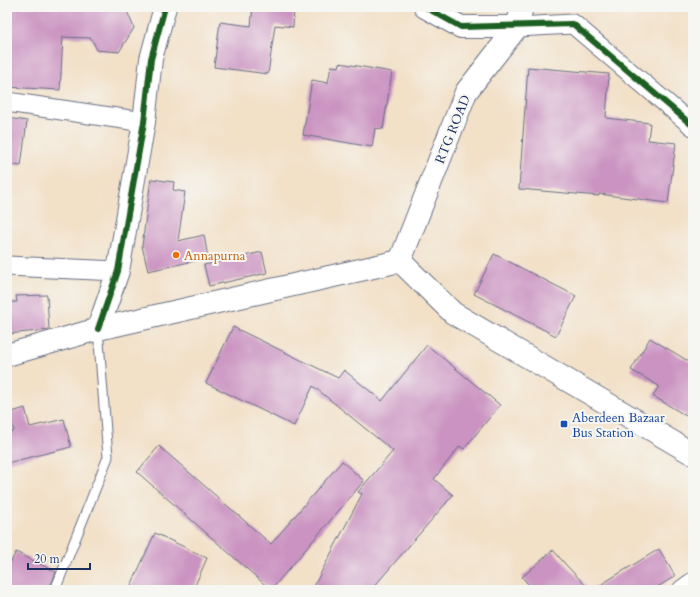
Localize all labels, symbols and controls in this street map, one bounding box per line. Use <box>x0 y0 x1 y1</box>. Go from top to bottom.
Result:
street label: RTG ROAD <box>431 92 475 166</box>
place label: Annapurna <box>184 247 246 265</box>
marker: Annapurna <box>171 250 181 260</box>
place label: Aberdeen Bazaar Bus Station <box>572 409 665 442</box>
marker: Aberdeen Bazaar Bus Station <box>559 419 569 429</box>
scale bar <box>28 545 90 571</box>
text: 20 m <box>34 551 61 567</box>

